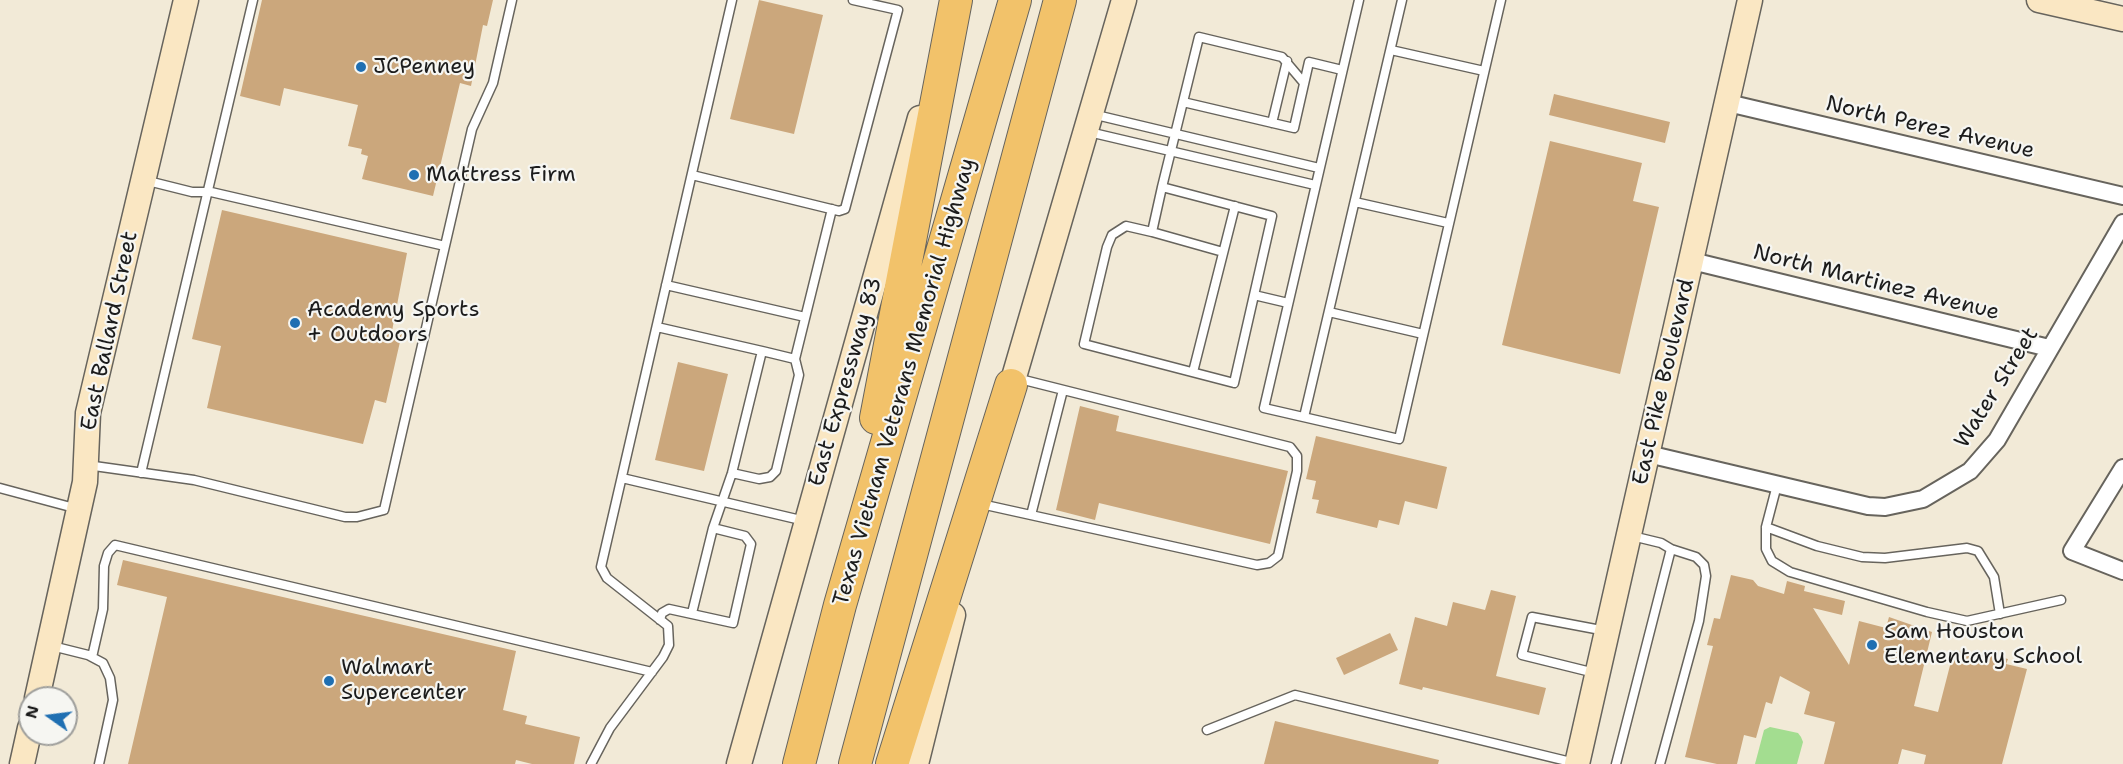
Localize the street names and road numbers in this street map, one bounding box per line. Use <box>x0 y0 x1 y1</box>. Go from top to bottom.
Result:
street label: North Perez Avenue <box>1823 91 2037 165</box>
street label: Texas Vietnam Veterans Memorial Highway <box>828 155 982 609</box>
street label: East Ballard Street <box>76 229 144 433</box>
street label: North Martinez Avenue <box>1750 240 2002 326</box>
street label: East Expressway 83 <box>804 275 888 489</box>
street label: East Pike Boulevard <box>1627 276 1701 488</box>
street label: Water Street <box>1949 323 2045 453</box>

